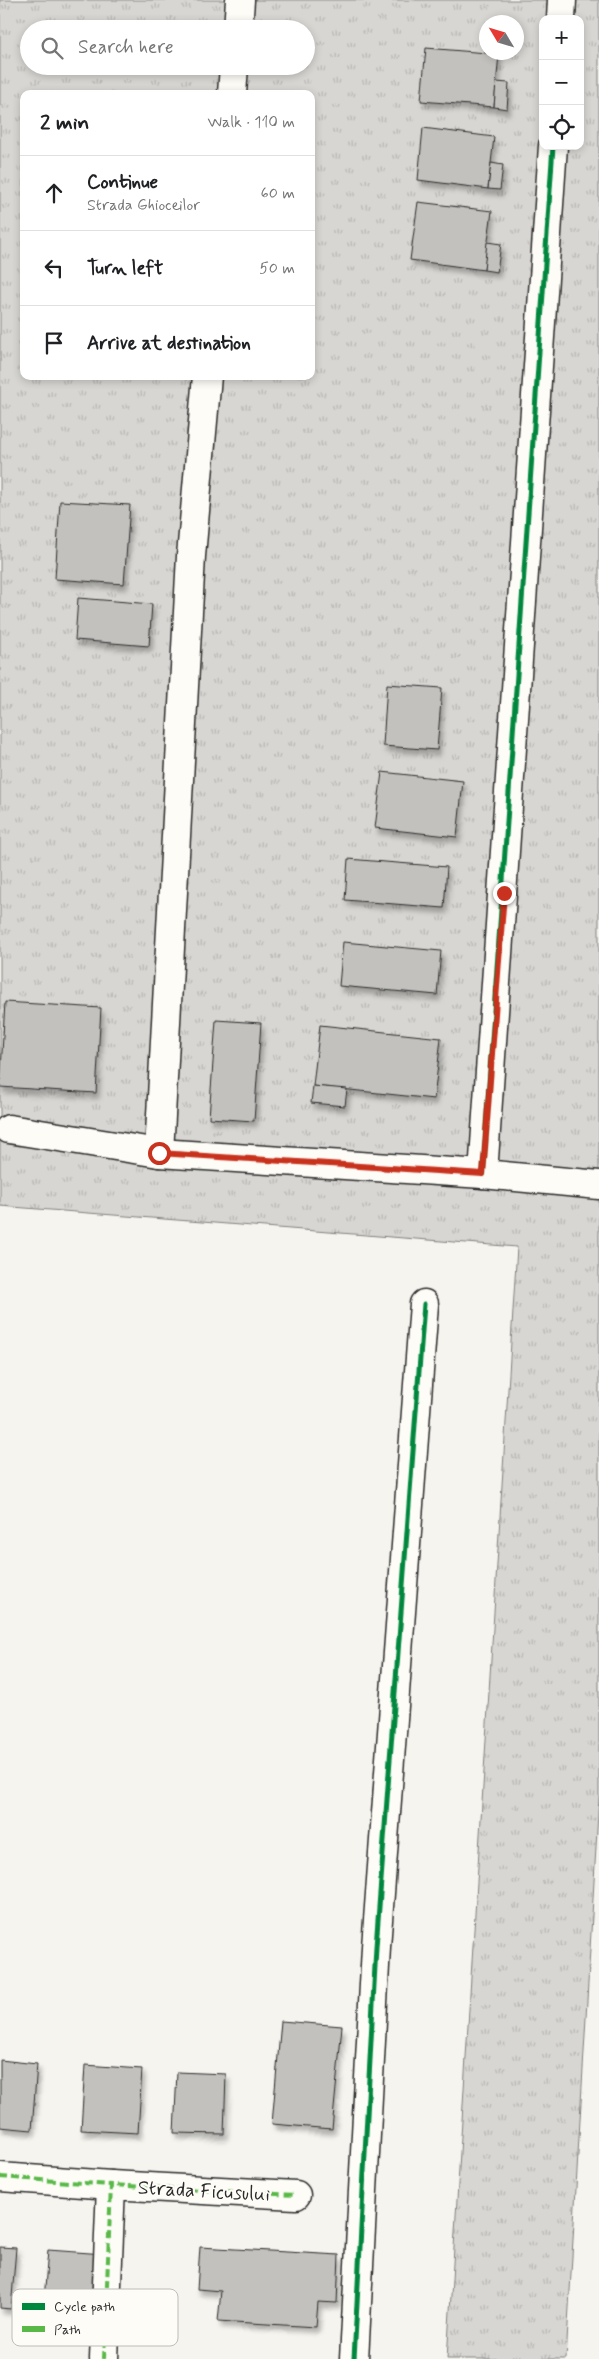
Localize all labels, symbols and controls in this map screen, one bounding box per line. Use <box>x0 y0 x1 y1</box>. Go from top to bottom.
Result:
north arrow <box>479 15 524 60</box>
map controls <box>539 15 584 150</box>
button: + <box>539 15 584 60</box>
search box <box>20 20 315 75</box>
icon: search <box>38 34 66 62</box>
text: Search here <box>78 35 174 60</box>
button: − <box>539 60 584 105</box>
button: locate <box>539 105 584 150</box>
text: 2 min <box>40 109 89 137</box>
text: Walk · 110 m <box>207 112 295 133</box>
text: Continue <box>87 170 158 195</box>
icon: ahead <box>40 179 68 207</box>
text: 60 m <box>261 183 295 204</box>
text: Strada Ghioceilor <box>87 195 200 216</box>
icon: left <box>40 254 68 282</box>
text: Turn left <box>87 256 163 281</box>
text: 50 m <box>259 258 295 279</box>
icon: arrive <box>40 329 68 357</box>
text: Arrive at destination <box>87 331 251 356</box>
route end <box>493 882 516 905</box>
route start <box>148 1142 171 1165</box>
street label: Strada Ficusului <box>137 2175 271 2208</box>
legend <box>12 2289 178 2346</box>
text: Cycle path <box>54 2298 115 2316</box>
text: Path <box>54 2321 81 2339</box>

